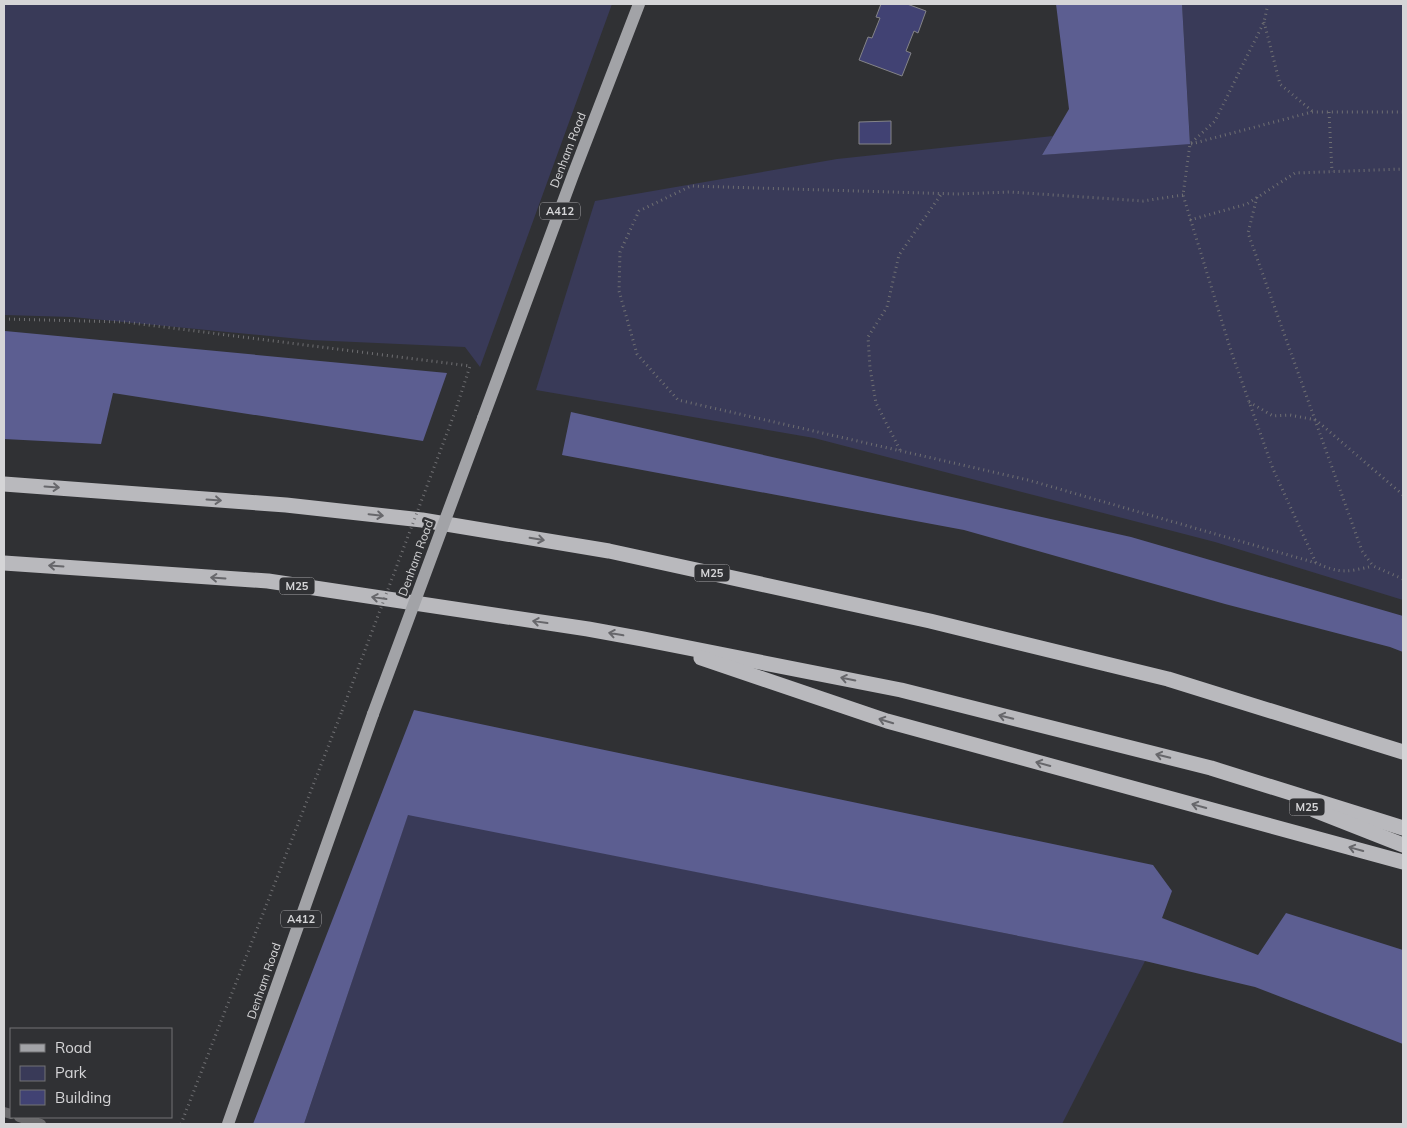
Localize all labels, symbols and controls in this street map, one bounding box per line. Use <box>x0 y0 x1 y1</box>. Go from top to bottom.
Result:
street label: Denham Road <box>546 110 589 190</box>
road number: A412 <box>540 202 580 220</box>
one-way arrow <box>44 483 60 492</box>
one-way arrow <box>206 495 222 504</box>
one-way arrow <box>368 510 384 520</box>
street label: Denham Road <box>395 518 436 598</box>
one-way arrow <box>529 534 545 544</box>
one-way arrow <box>48 562 64 571</box>
road number: M25 <box>694 564 730 582</box>
one-way arrow <box>211 573 227 583</box>
road number: M25 <box>280 578 314 594</box>
one-way arrow <box>372 593 388 603</box>
one-way arrow <box>533 617 549 627</box>
one-way arrow <box>608 628 624 638</box>
one-way arrow <box>840 674 856 684</box>
one-way arrow <box>998 711 1014 721</box>
one-way arrow <box>878 715 894 725</box>
one-way arrow <box>1156 751 1172 760</box>
one-way arrow <box>1035 758 1051 768</box>
road number: M25 <box>1290 799 1324 816</box>
one-way arrow <box>1192 801 1208 811</box>
one-way arrow <box>1349 844 1365 853</box>
road number: A412 <box>281 911 321 928</box>
street label: Denham Road <box>243 941 284 1021</box>
legend <box>10 1028 172 1118</box>
text: Road <box>55 1038 92 1057</box>
text: Park <box>55 1063 87 1082</box>
text: Building <box>55 1088 111 1107</box>

